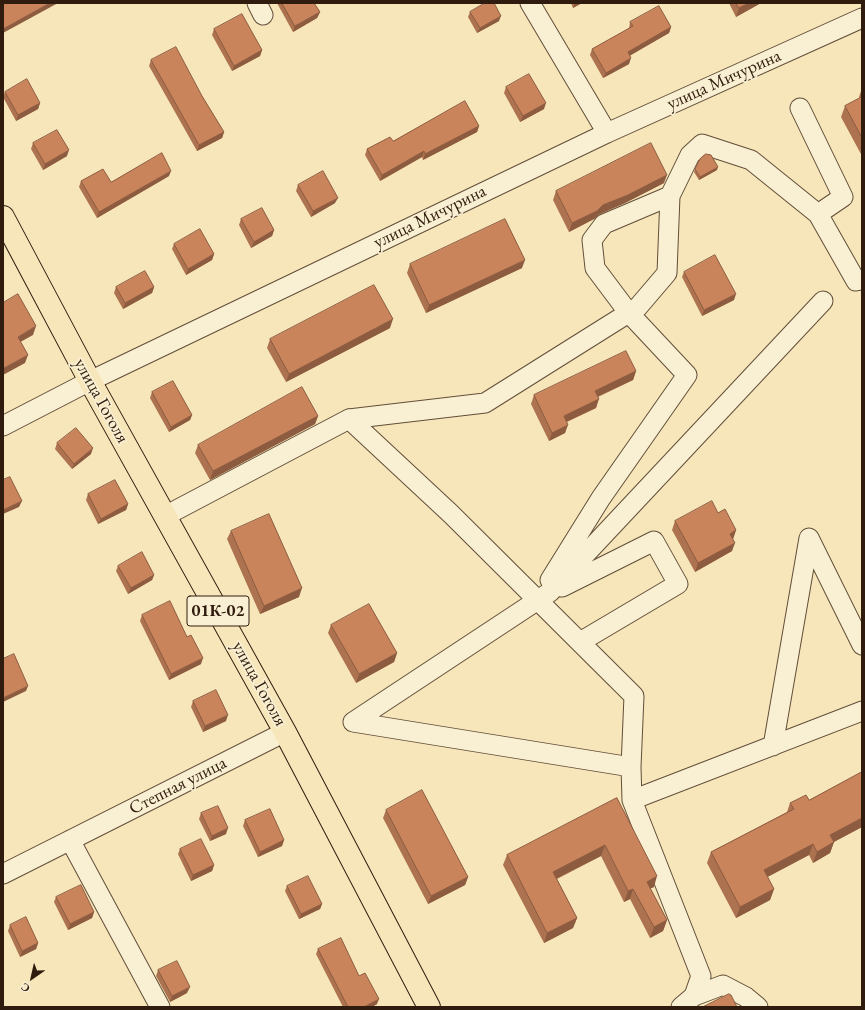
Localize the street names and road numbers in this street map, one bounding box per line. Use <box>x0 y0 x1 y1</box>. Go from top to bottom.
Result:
street label: улица Мичурина <box>664 45 784 115</box>
street label: улица Мичурина <box>370 180 490 254</box>
street label: улица Гоголя <box>69 355 133 447</box>
road number: 01К-02 <box>187 596 249 626</box>
street label: улица Гоголя <box>227 638 291 730</box>
street label: Степная улица <box>126 752 230 820</box>

